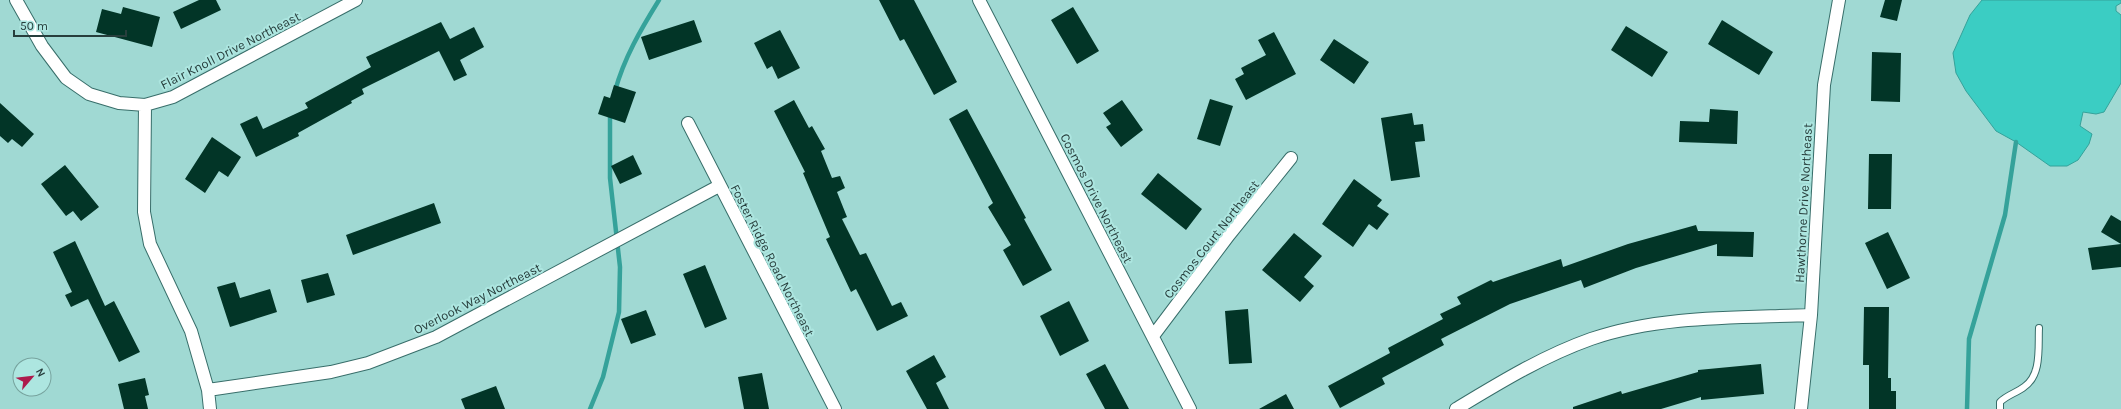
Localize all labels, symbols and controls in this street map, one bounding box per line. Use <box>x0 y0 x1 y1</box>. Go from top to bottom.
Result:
street label: Flair Knoll Drive Northeast <box>158 9 303 92</box>
scale bar <box>14 12 126 38</box>
text: 50 m <box>20 19 48 33</box>
street label: Hawthorne Drive Northeast <box>1792 123 1815 283</box>
street label: Cosmos Drive Northeast <box>1057 131 1136 266</box>
street label: Cosmos Court Northeast <box>1161 177 1262 301</box>
street label: Foster Ridge Road Northeast <box>728 182 818 339</box>
street label: Overlook Way Northeast <box>411 260 544 337</box>
north arrow <box>12 357 52 397</box>
text: N <box>33 366 48 379</box>

